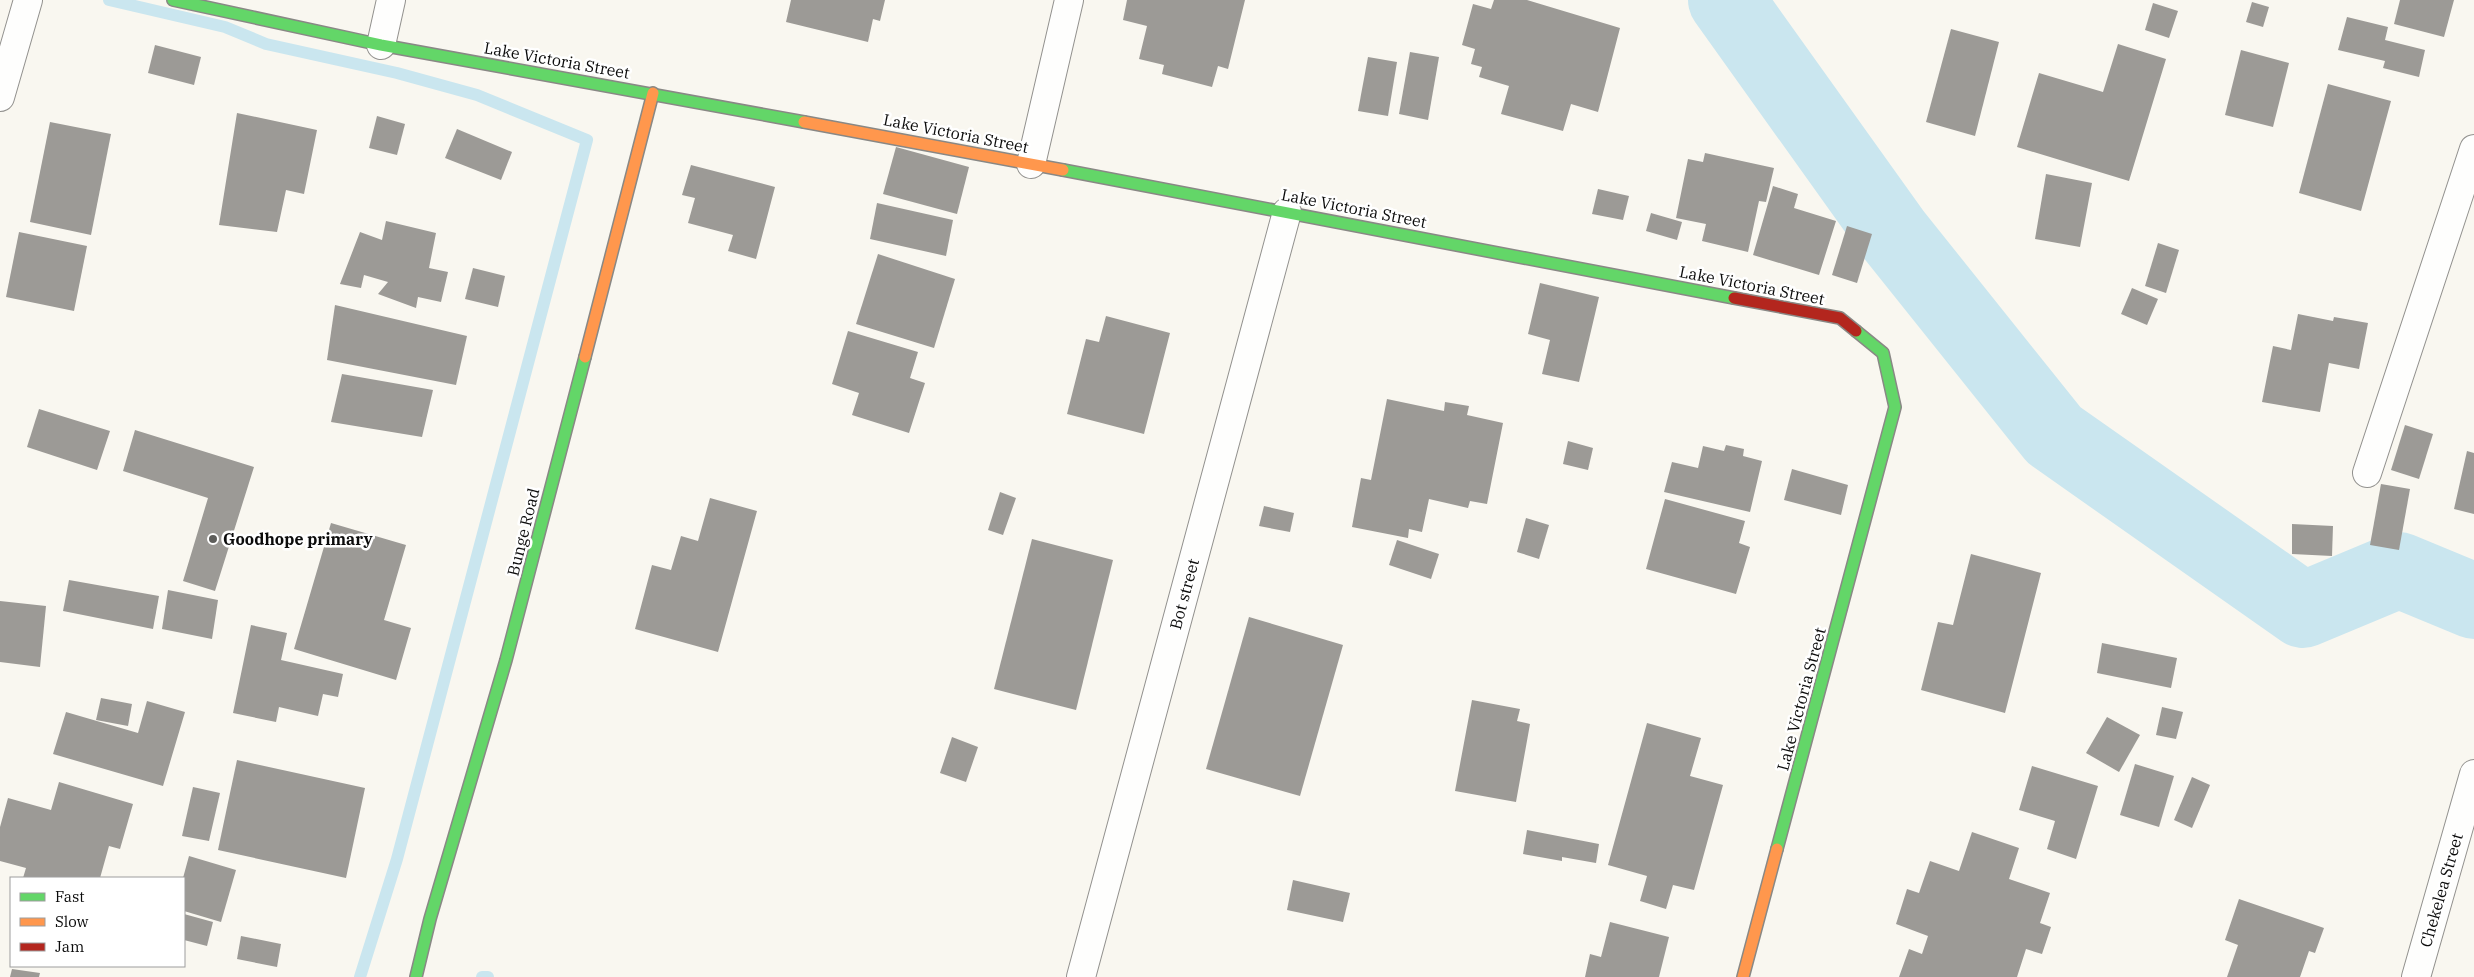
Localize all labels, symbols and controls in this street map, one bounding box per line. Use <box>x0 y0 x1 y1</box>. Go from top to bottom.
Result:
street label: Lake Victoria Street <box>483 37 632 83</box>
street label: Lake Victoria Street <box>882 109 1031 157</box>
street label: Lake Victoria Street <box>1280 184 1429 232</box>
street label: Lake Victoria Street <box>1678 261 1827 309</box>
street label: Bunge Road <box>502 486 544 578</box>
place label: Goodhope primary <box>223 529 374 549</box>
marker: Goodhope primary <box>207 533 219 545</box>
street label: Bot street <box>1165 556 1203 632</box>
street label: Lake Victoria Street <box>1772 625 1830 773</box>
street label: Chekelea Street <box>2415 830 2467 949</box>
legend <box>10 877 185 967</box>
text: Fast <box>55 887 85 906</box>
text: Slow <box>55 912 89 931</box>
text: Jam <box>55 937 84 956</box>

